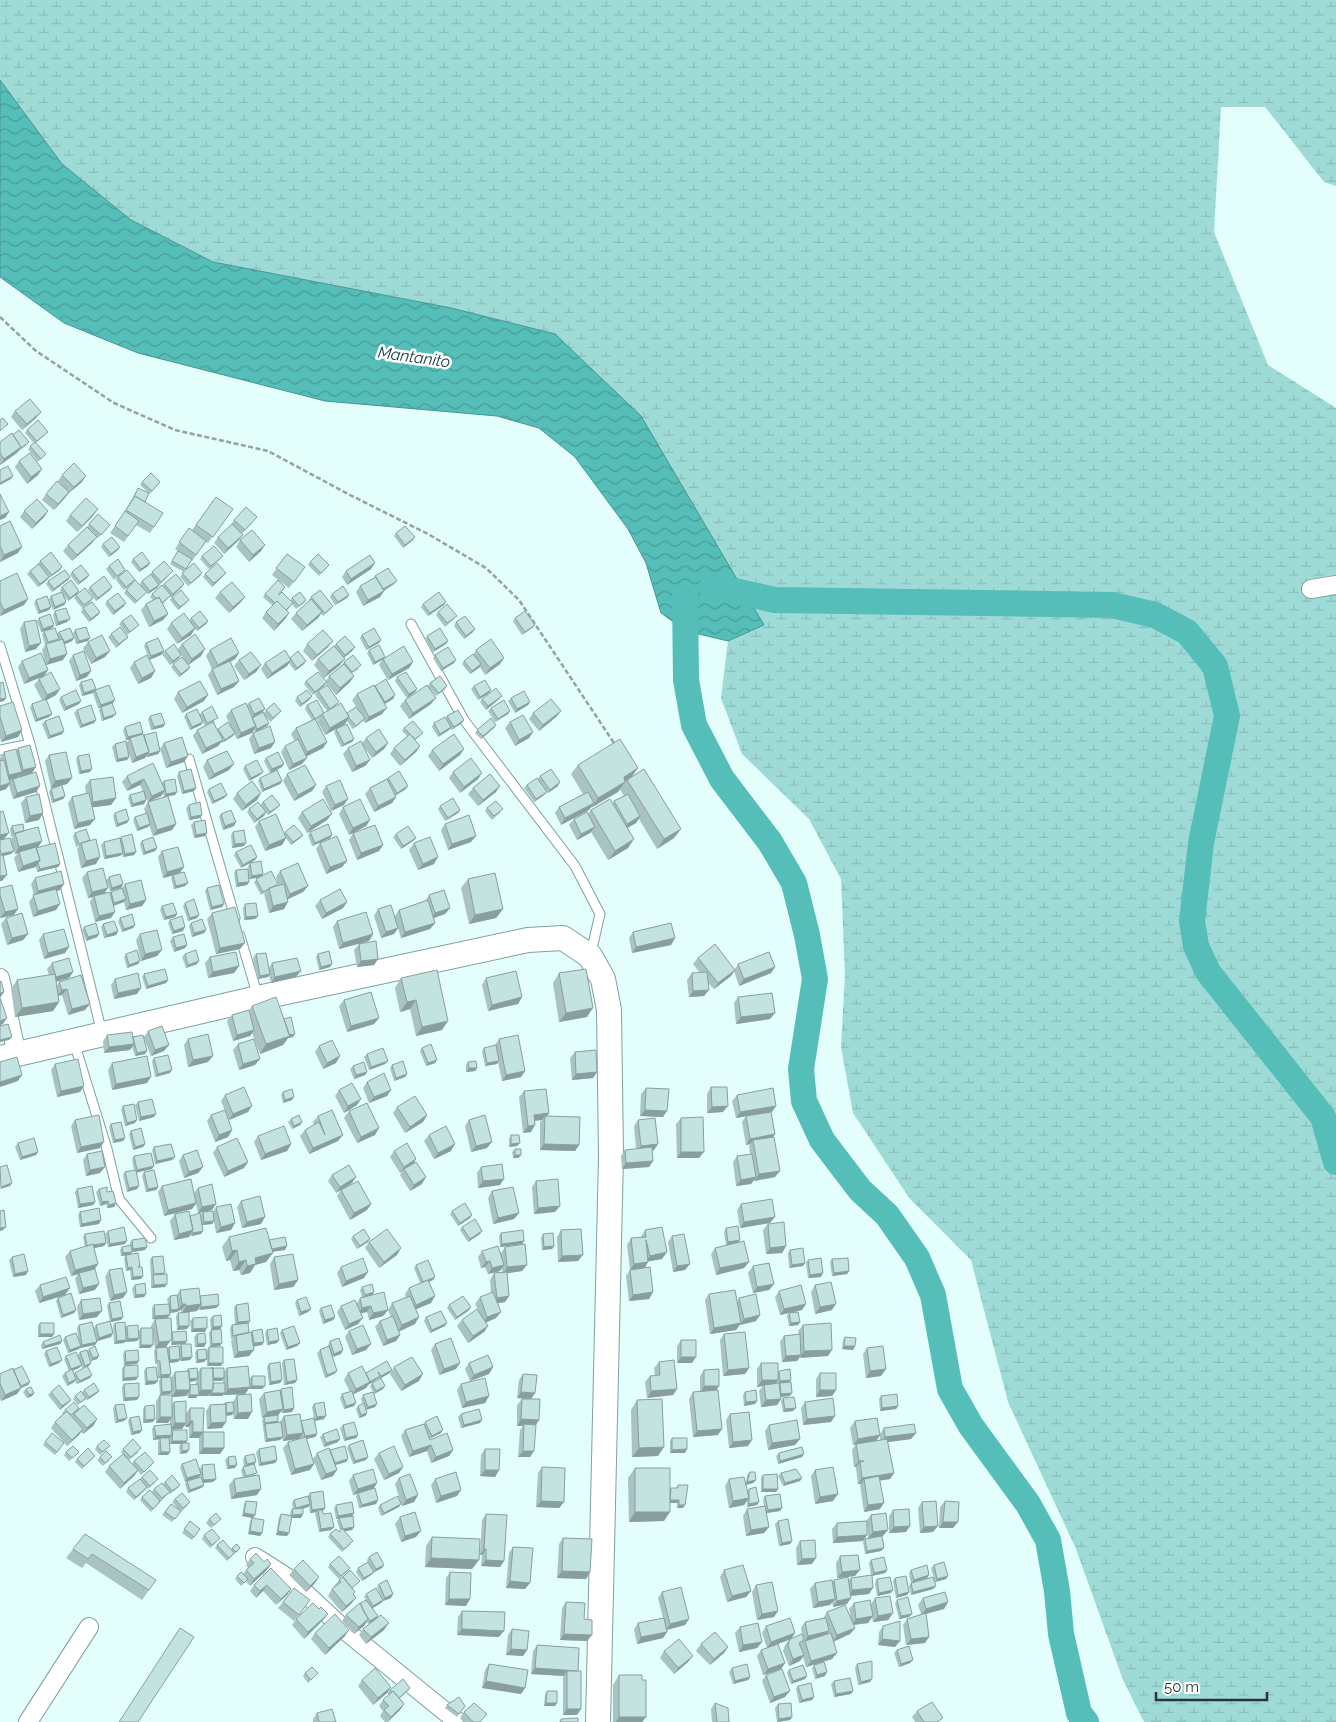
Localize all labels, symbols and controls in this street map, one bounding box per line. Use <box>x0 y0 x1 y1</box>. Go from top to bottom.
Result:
water label: Mantanito <box>377 343 451 371</box>
scale bar <box>1156 1670 1267 1702</box>
text: 50 m <box>1164 1678 1199 1696</box>

